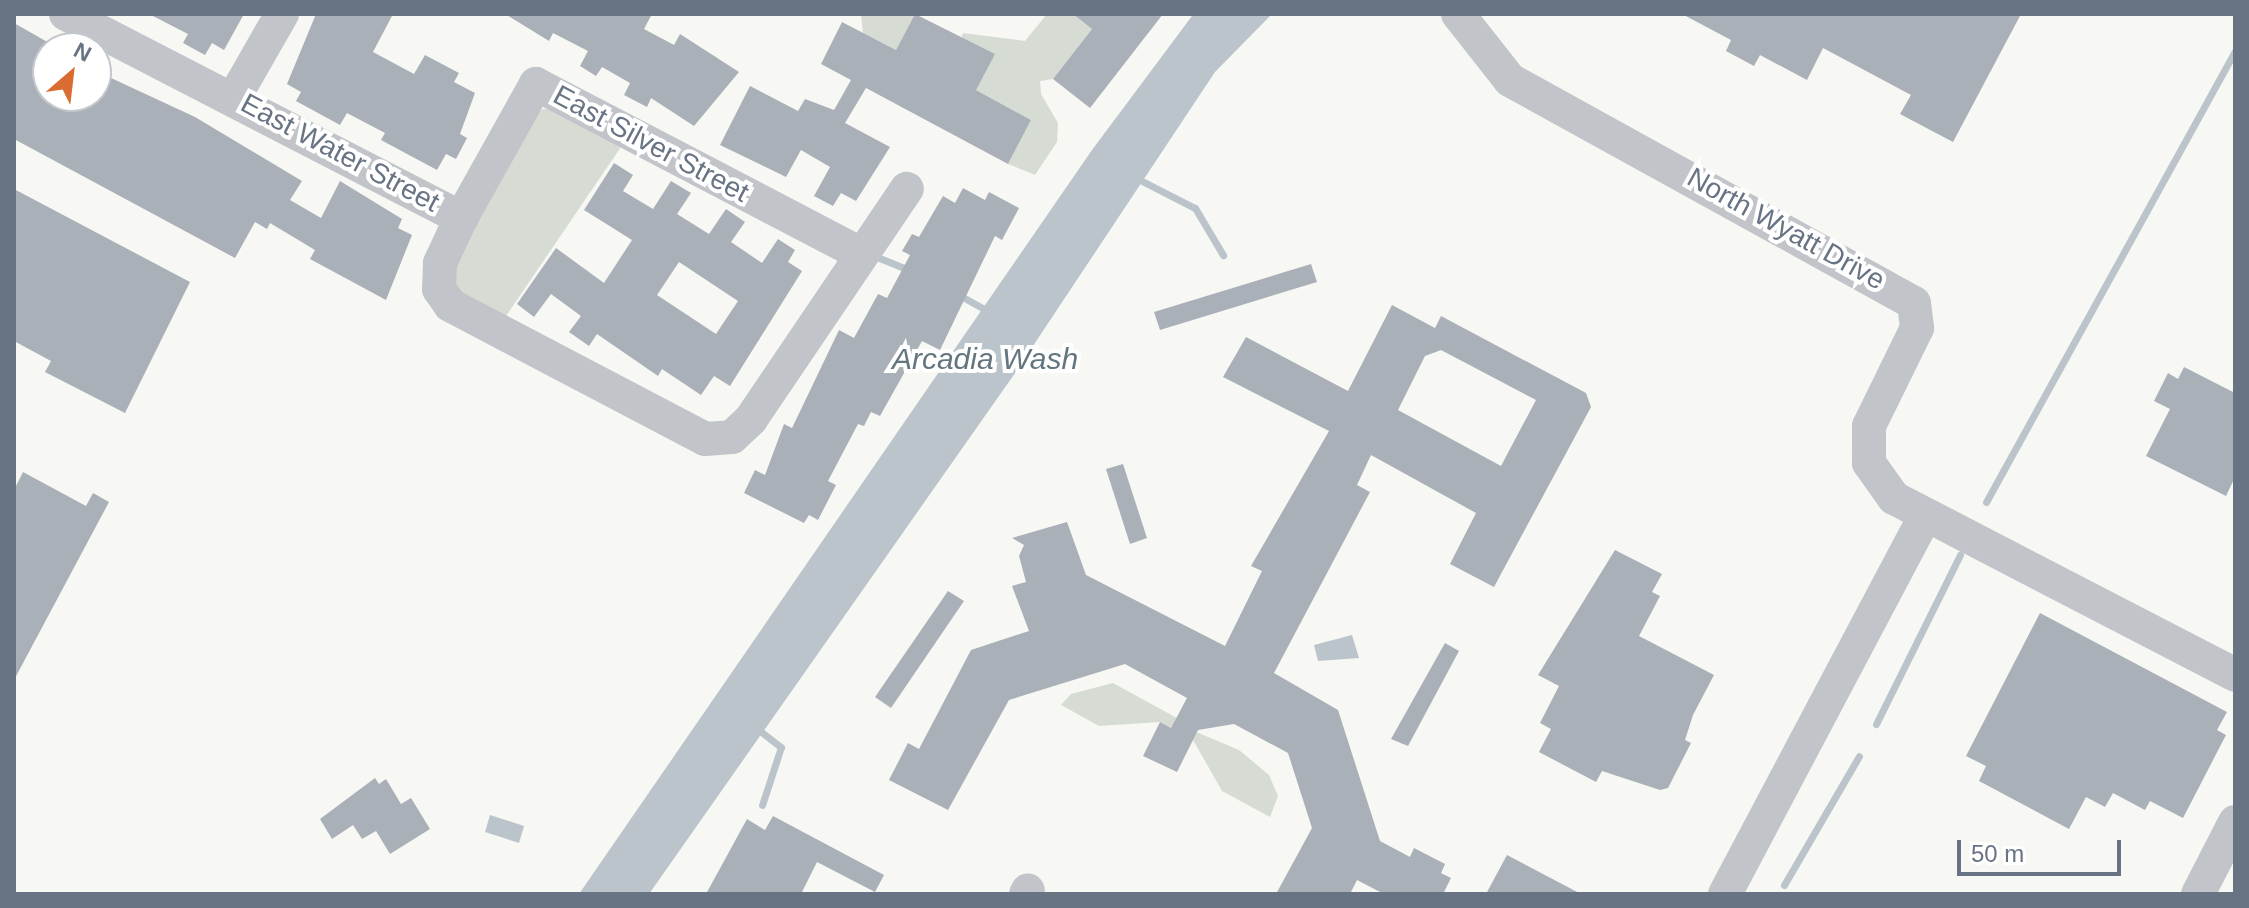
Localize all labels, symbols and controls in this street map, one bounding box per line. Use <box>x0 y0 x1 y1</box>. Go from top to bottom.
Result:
north arrow <box>32 32 112 112</box>
text: N <box>70 37 95 67</box>
street label: East Silver Street <box>548 78 754 210</box>
street label: East Water Street <box>235 87 445 219</box>
street label: North Wyatt Drive <box>1681 161 1891 297</box>
water label: Arcadia Wash <box>892 341 1078 377</box>
scale bar <box>1961 824 2125 874</box>
text: 50 m <box>1971 840 2024 867</box>

